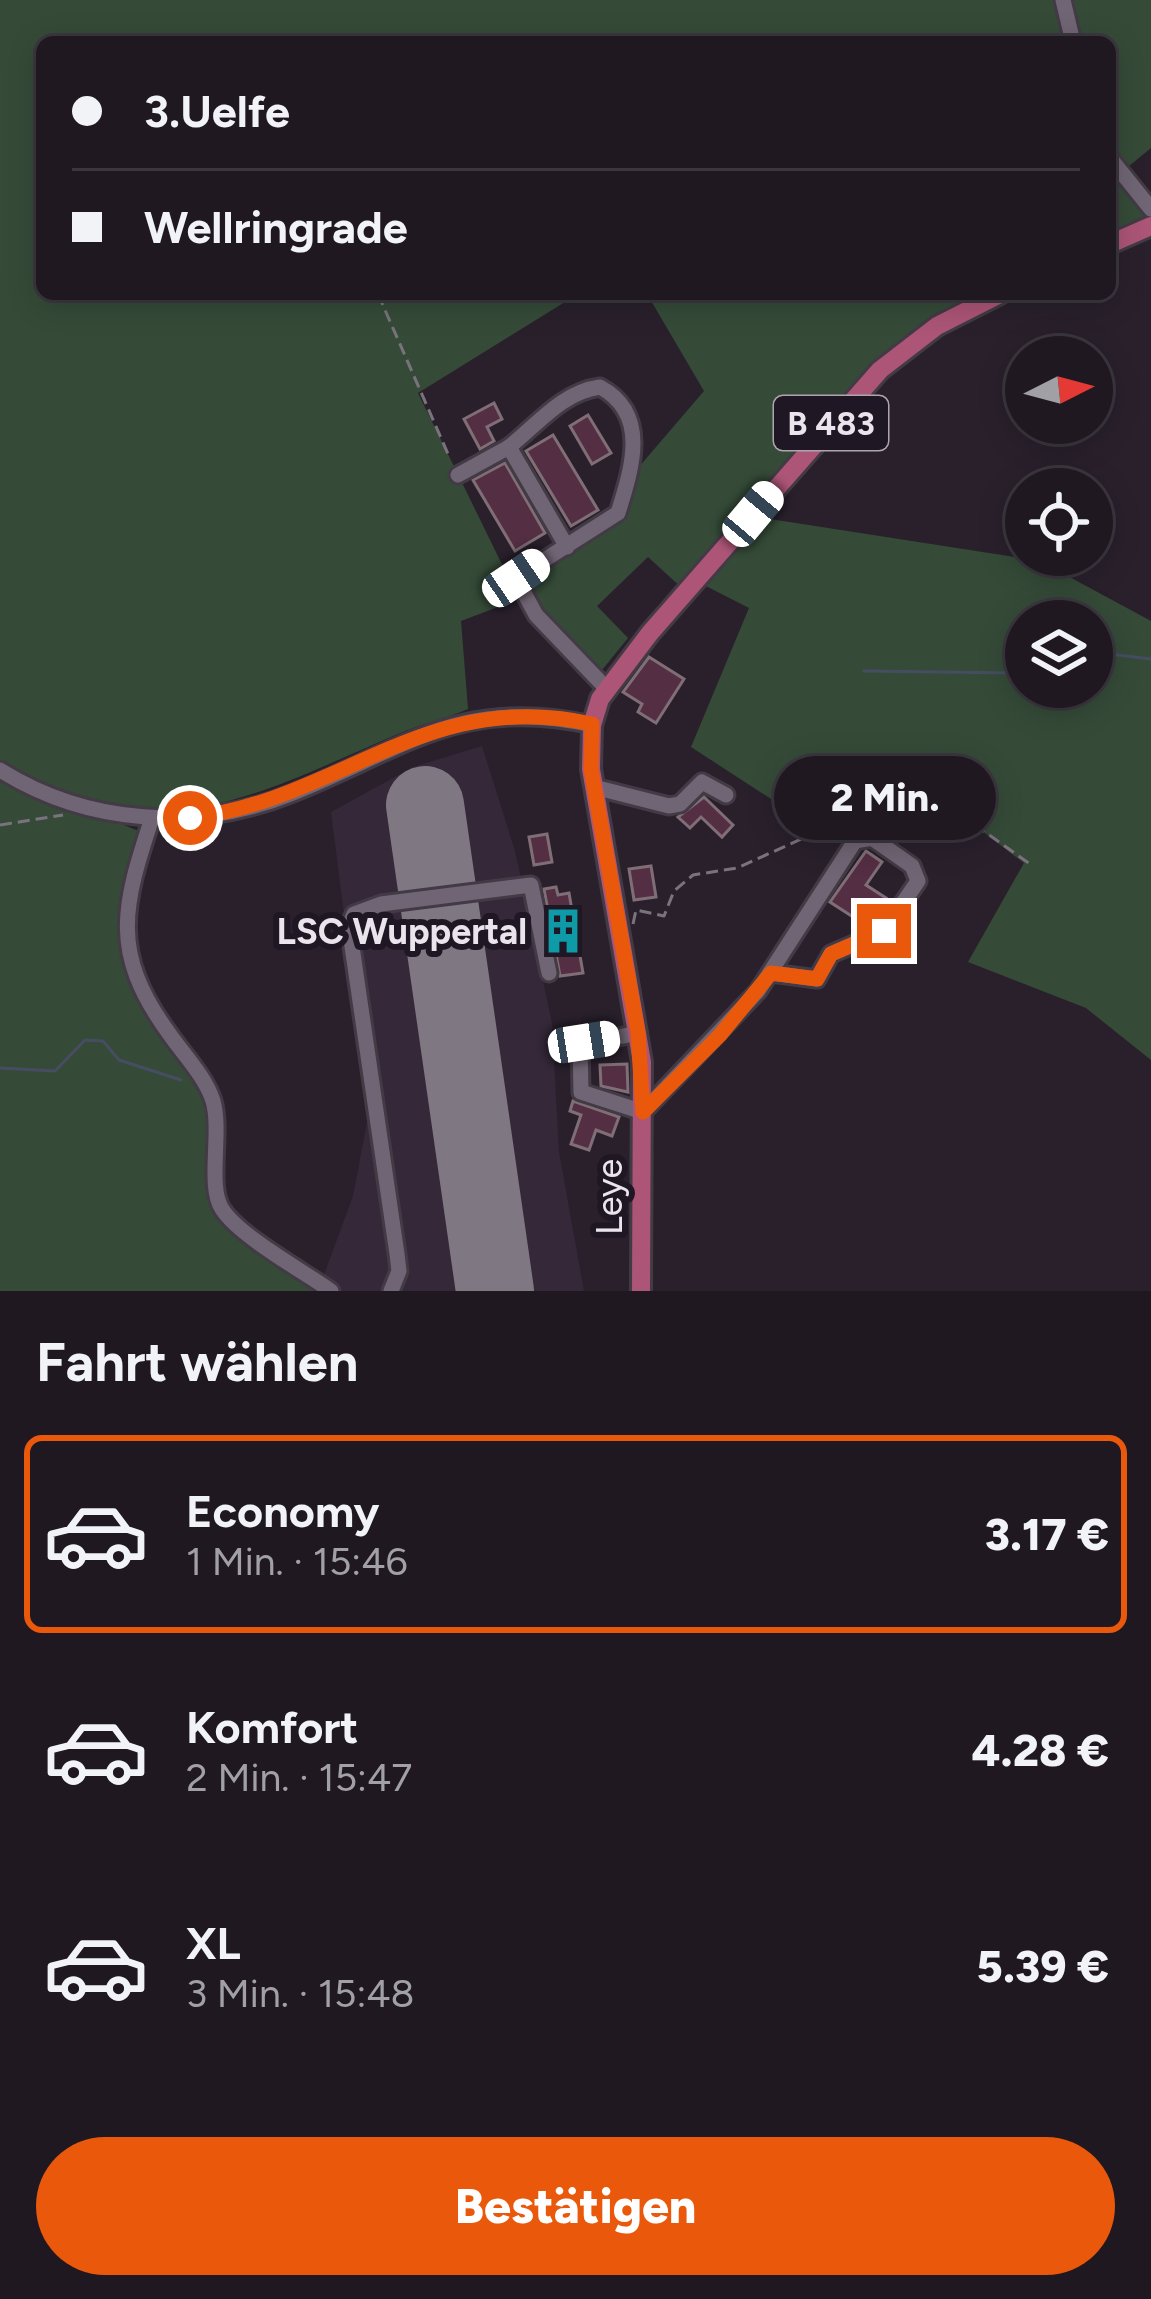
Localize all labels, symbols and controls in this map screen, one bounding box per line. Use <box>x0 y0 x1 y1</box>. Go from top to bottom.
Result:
text: 3.Uelfe <box>144 84 290 138</box>
text: Wellringrade <box>144 200 408 254</box>
north arrow <box>1005 336 1113 444</box>
map controls <box>1005 336 1113 708</box>
road number: B 483 <box>774 396 888 450</box>
button: locate <box>1005 468 1113 576</box>
car <box>716 475 790 553</box>
car <box>476 543 556 613</box>
button: layers <box>1005 600 1113 708</box>
callout: 2 Min. <box>773 757 995 841</box>
text: 2 Min. <box>830 774 940 821</box>
route start <box>163 791 217 845</box>
route end <box>857 904 911 958</box>
building icon: LSC Wuppertal <box>538 906 588 956</box>
place label: LSC Wuppertal <box>277 910 527 953</box>
car <box>546 1019 622 1065</box>
street label: Leye <box>588 1159 631 1235</box>
text: Fahrt wählen <box>36 1330 358 1395</box>
icon: car <box>42 1480 150 1588</box>
text: Economy <box>186 1484 379 1538</box>
text: 3.17 € <box>985 1507 1109 1561</box>
text: 1 Min. · 15:46 <box>186 1538 408 1585</box>
icon: car <box>42 1696 150 1804</box>
text: Komfort <box>186 1700 358 1754</box>
text: 4.28 € <box>972 1723 1109 1777</box>
text: 2 Min. · 15:47 <box>186 1754 412 1801</box>
icon: car <box>42 1912 150 2020</box>
text: XL <box>186 1916 241 1970</box>
text: 5.39 € <box>977 1939 1109 1993</box>
text: 3 Min. · 15:48 <box>186 1970 415 2017</box>
button: Bestätigen <box>36 2137 1115 2275</box>

